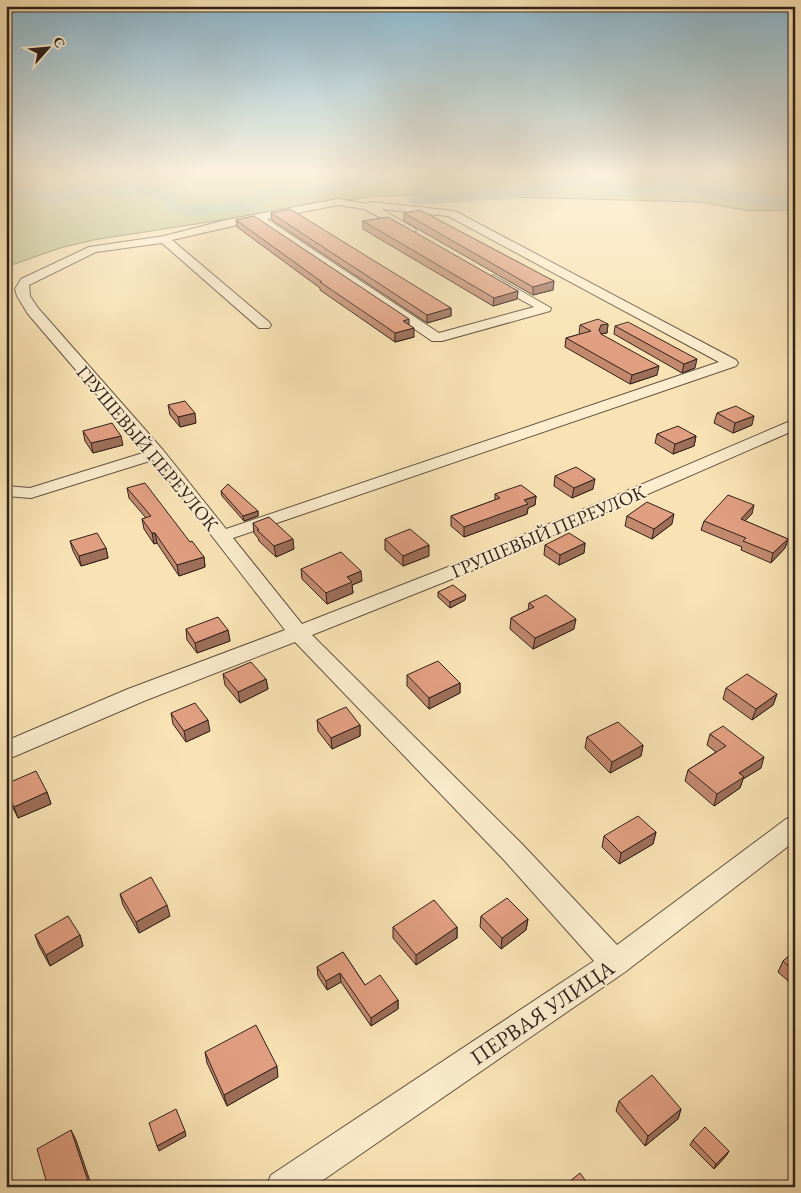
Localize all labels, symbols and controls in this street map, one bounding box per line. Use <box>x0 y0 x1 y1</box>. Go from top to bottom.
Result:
north arrow <box>22 22 72 72</box>
text: С <box>49 34 70 51</box>
street label: ГРУШЕВЫЙ ПЕРЕУЛОК <box>71 360 225 537</box>
street label: ГРУШЕВЫЙ ПЕРЕУЛОК <box>447 479 649 584</box>
street label: ПЕРВАЯ УЛИЦА <box>464 953 621 1071</box>

